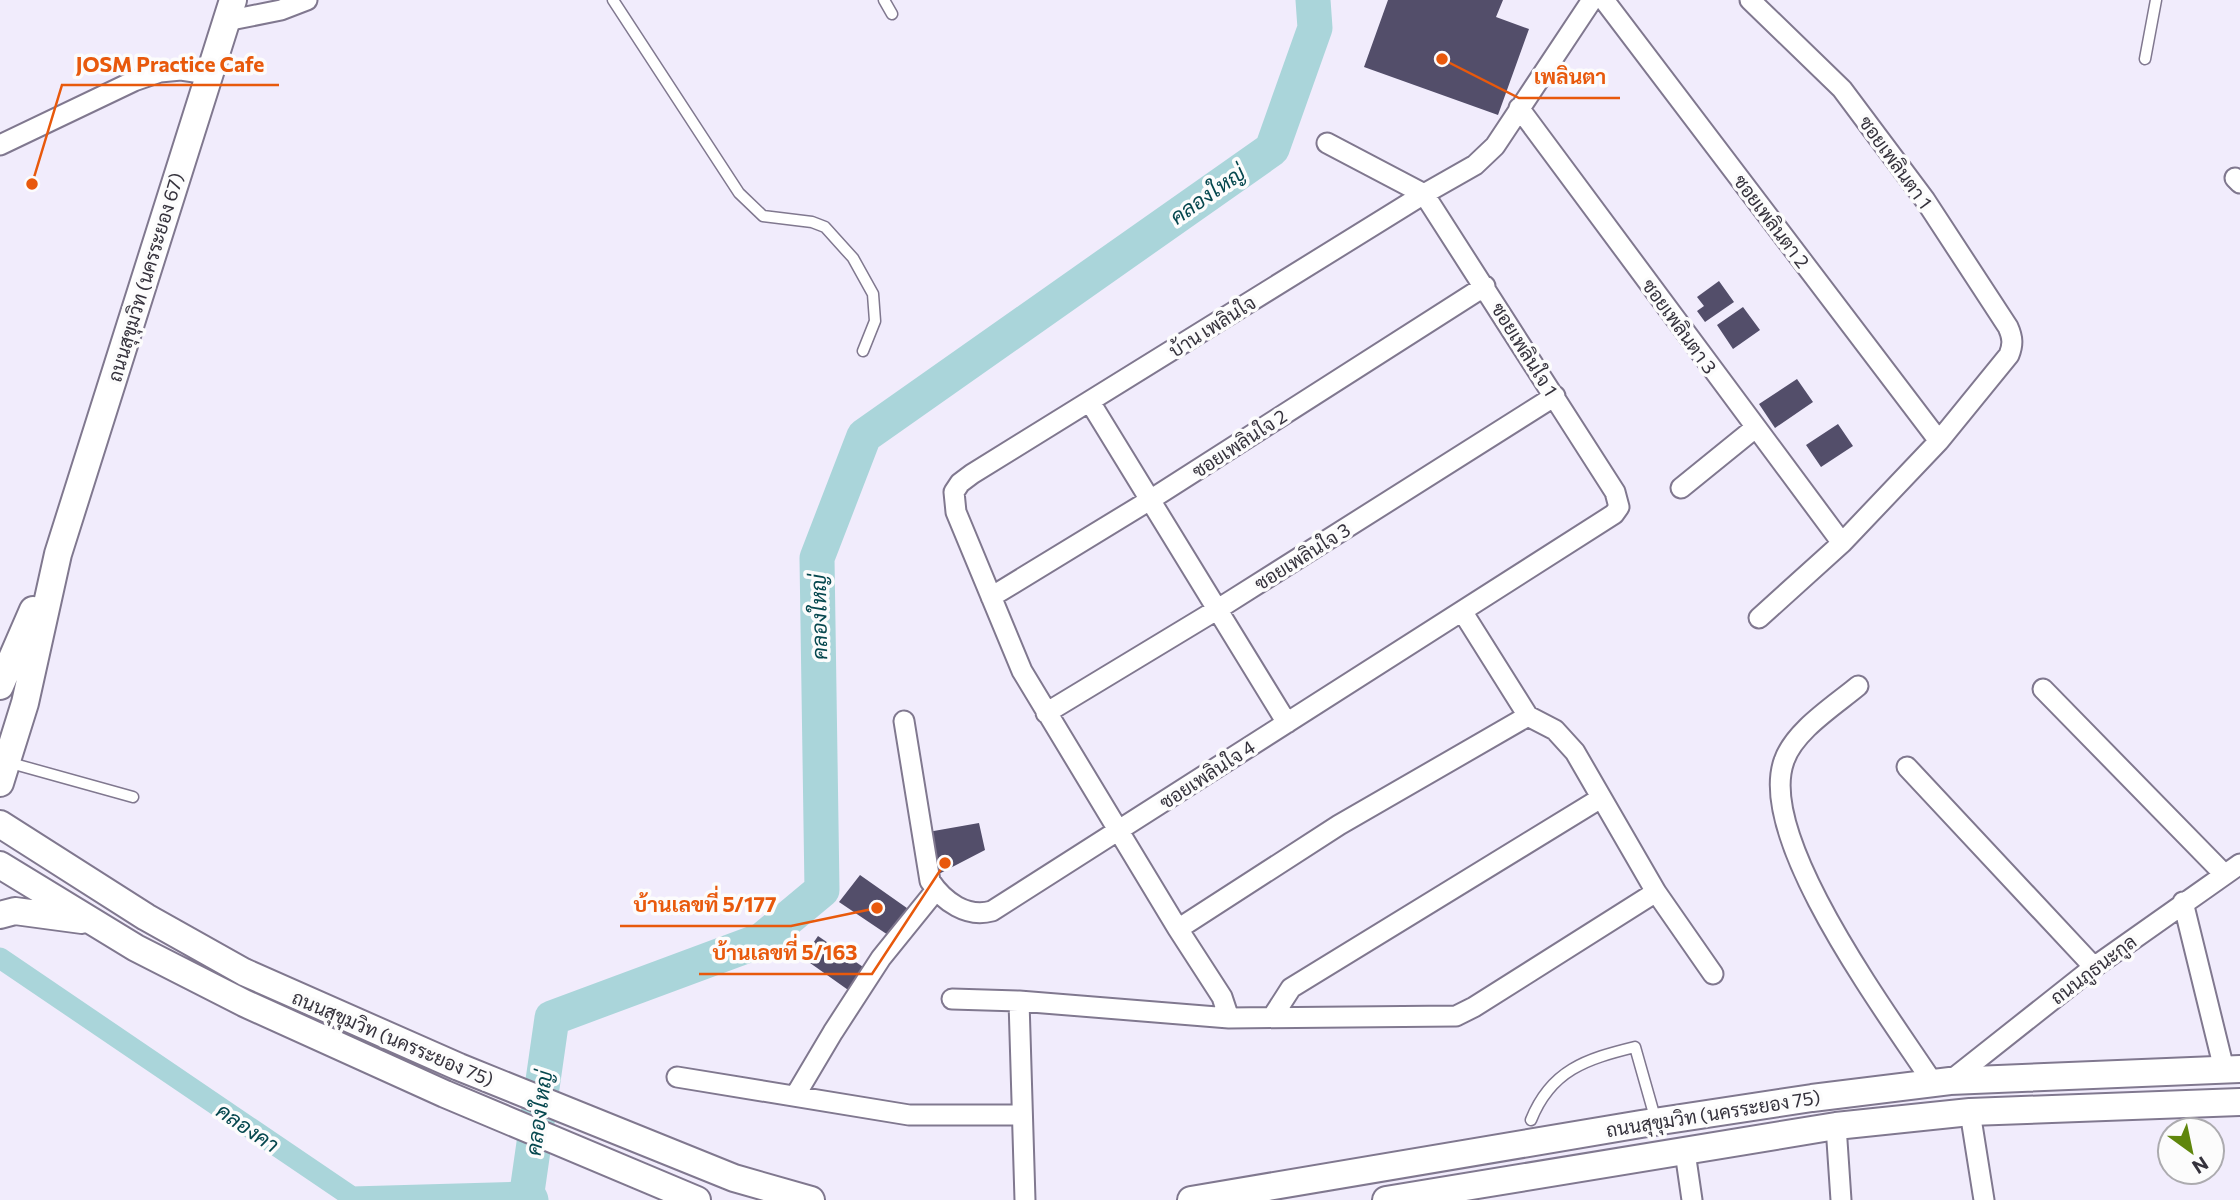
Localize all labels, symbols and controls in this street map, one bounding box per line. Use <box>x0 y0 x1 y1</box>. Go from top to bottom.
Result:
callout: JOSM Practice Cafe <box>62 43 279 85</box>
text: JOSM Practice Cafe <box>76 51 264 76</box>
callout: เพลินตา <box>1519 56 1620 98</box>
text: เพลินตา <box>1534 63 1606 88</box>
street label: ซอยเพลินตา 1 <box>1855 111 1937 213</box>
water label: คลองใหญ่ <box>1165 159 1251 230</box>
street label: ถนนสุขุมวิท (นครระยอง 67) <box>102 170 190 385</box>
street label: ซอยเพลินตา 2 <box>1729 170 1815 272</box>
street label: ซอยเพลินตา 3 <box>1638 274 1722 378</box>
street label: บ้าน เพลินใจ <box>1164 290 1260 362</box>
street label: ซอยเพลินใจ 1 <box>1487 298 1563 400</box>
street label: ซอยเพลินใจ 2 <box>1187 404 1291 482</box>
street label: ซอยเพลินใจ 3 <box>1250 517 1354 595</box>
water label: คลองใหญ่ <box>805 573 832 660</box>
street label: ซอยเพลินใจ 4 <box>1155 735 1259 813</box>
callout: บ้านเลขที่ 5/177 <box>620 884 791 926</box>
text: บ้านเลขที่ 5/177 <box>634 885 776 916</box>
street label: ถนนภูธนะกูล <box>2046 929 2142 1011</box>
callout: บ้านเลขที่ 5/163 <box>699 932 872 974</box>
text: บ้านเลขที่ 5/163 <box>713 933 857 964</box>
street label: ถนนสุขุมวิท (นครระยอง 75) <box>288 985 497 1093</box>
water label: คลองใหญ่ <box>520 1068 557 1157</box>
street label: ถนนสุขุมวิท (นครระยอง 75) <box>1604 1085 1822 1143</box>
water label: คลองคา <box>212 1097 284 1157</box>
north arrow <box>2156 1116 2226 1186</box>
text: N <box>2188 1152 2213 1179</box>

